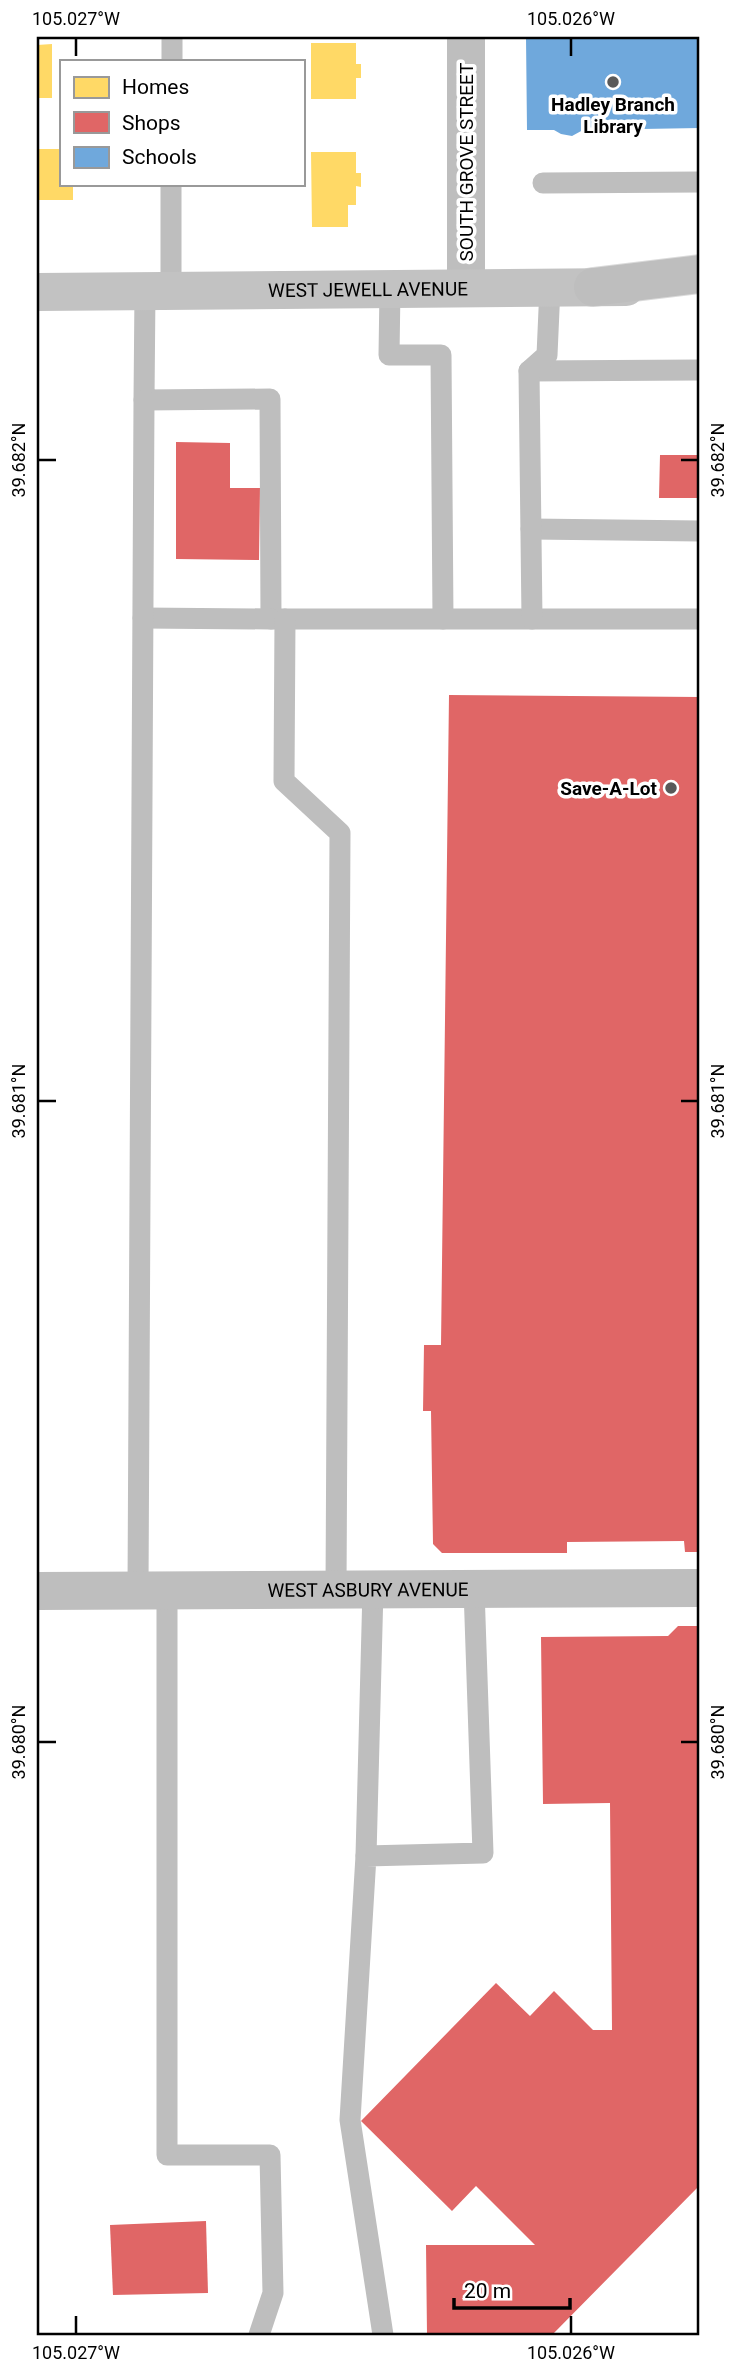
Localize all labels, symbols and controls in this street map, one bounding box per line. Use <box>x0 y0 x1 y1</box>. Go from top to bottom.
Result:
text: 105.027°W <box>32 8 120 29</box>
text: 105.026°W <box>527 8 615 29</box>
legend <box>60 60 304 186</box>
street label: SOUTH GROVE STREET <box>455 63 478 261</box>
marker: Hadley Branch Library <box>605 74 621 90</box>
text: Homes <box>122 75 189 99</box>
place label: Hadley Branch Library <box>551 93 675 138</box>
text: Shops <box>122 111 181 135</box>
text: Schools <box>122 145 197 169</box>
street label: WEST JEWELL AVENUE <box>268 277 468 302</box>
text: 39.682°N <box>8 423 29 497</box>
text: 39.682°N <box>707 423 728 497</box>
place label: Save-A-Lot <box>560 777 658 800</box>
marker: Save-A-Lot <box>663 780 679 796</box>
text: 39.681°N <box>8 1064 29 1138</box>
text: 39.681°N <box>707 1064 728 1138</box>
street label: WEST ASBURY AVENUE <box>267 1578 469 1601</box>
text: 39.680°N <box>8 1705 29 1779</box>
text: 39.680°N <box>707 1705 728 1779</box>
scale bar <box>454 2267 569 2311</box>
text: 20 m <box>464 2279 511 2303</box>
text: 105.027°W <box>32 2342 120 2363</box>
text: 105.026°W <box>527 2342 615 2363</box>

